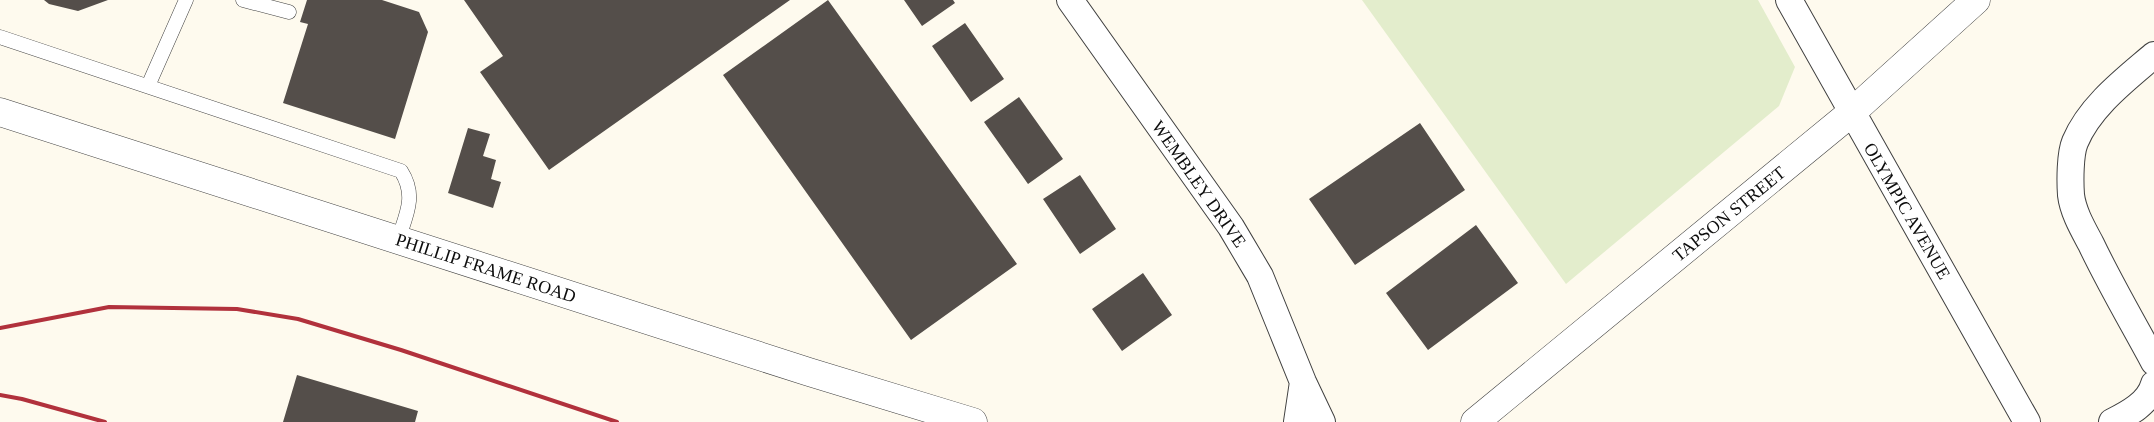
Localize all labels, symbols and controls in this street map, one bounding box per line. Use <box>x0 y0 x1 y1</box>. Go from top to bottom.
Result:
street label: WEMBLEY DRIVE <box>1148 117 1250 251</box>
street label: OLYMPIC AVENUE <box>1860 139 1954 283</box>
street label: TAPSON STREET <box>1669 162 1789 266</box>
street label: PHILLIP FRAME ROAD <box>393 229 579 307</box>

